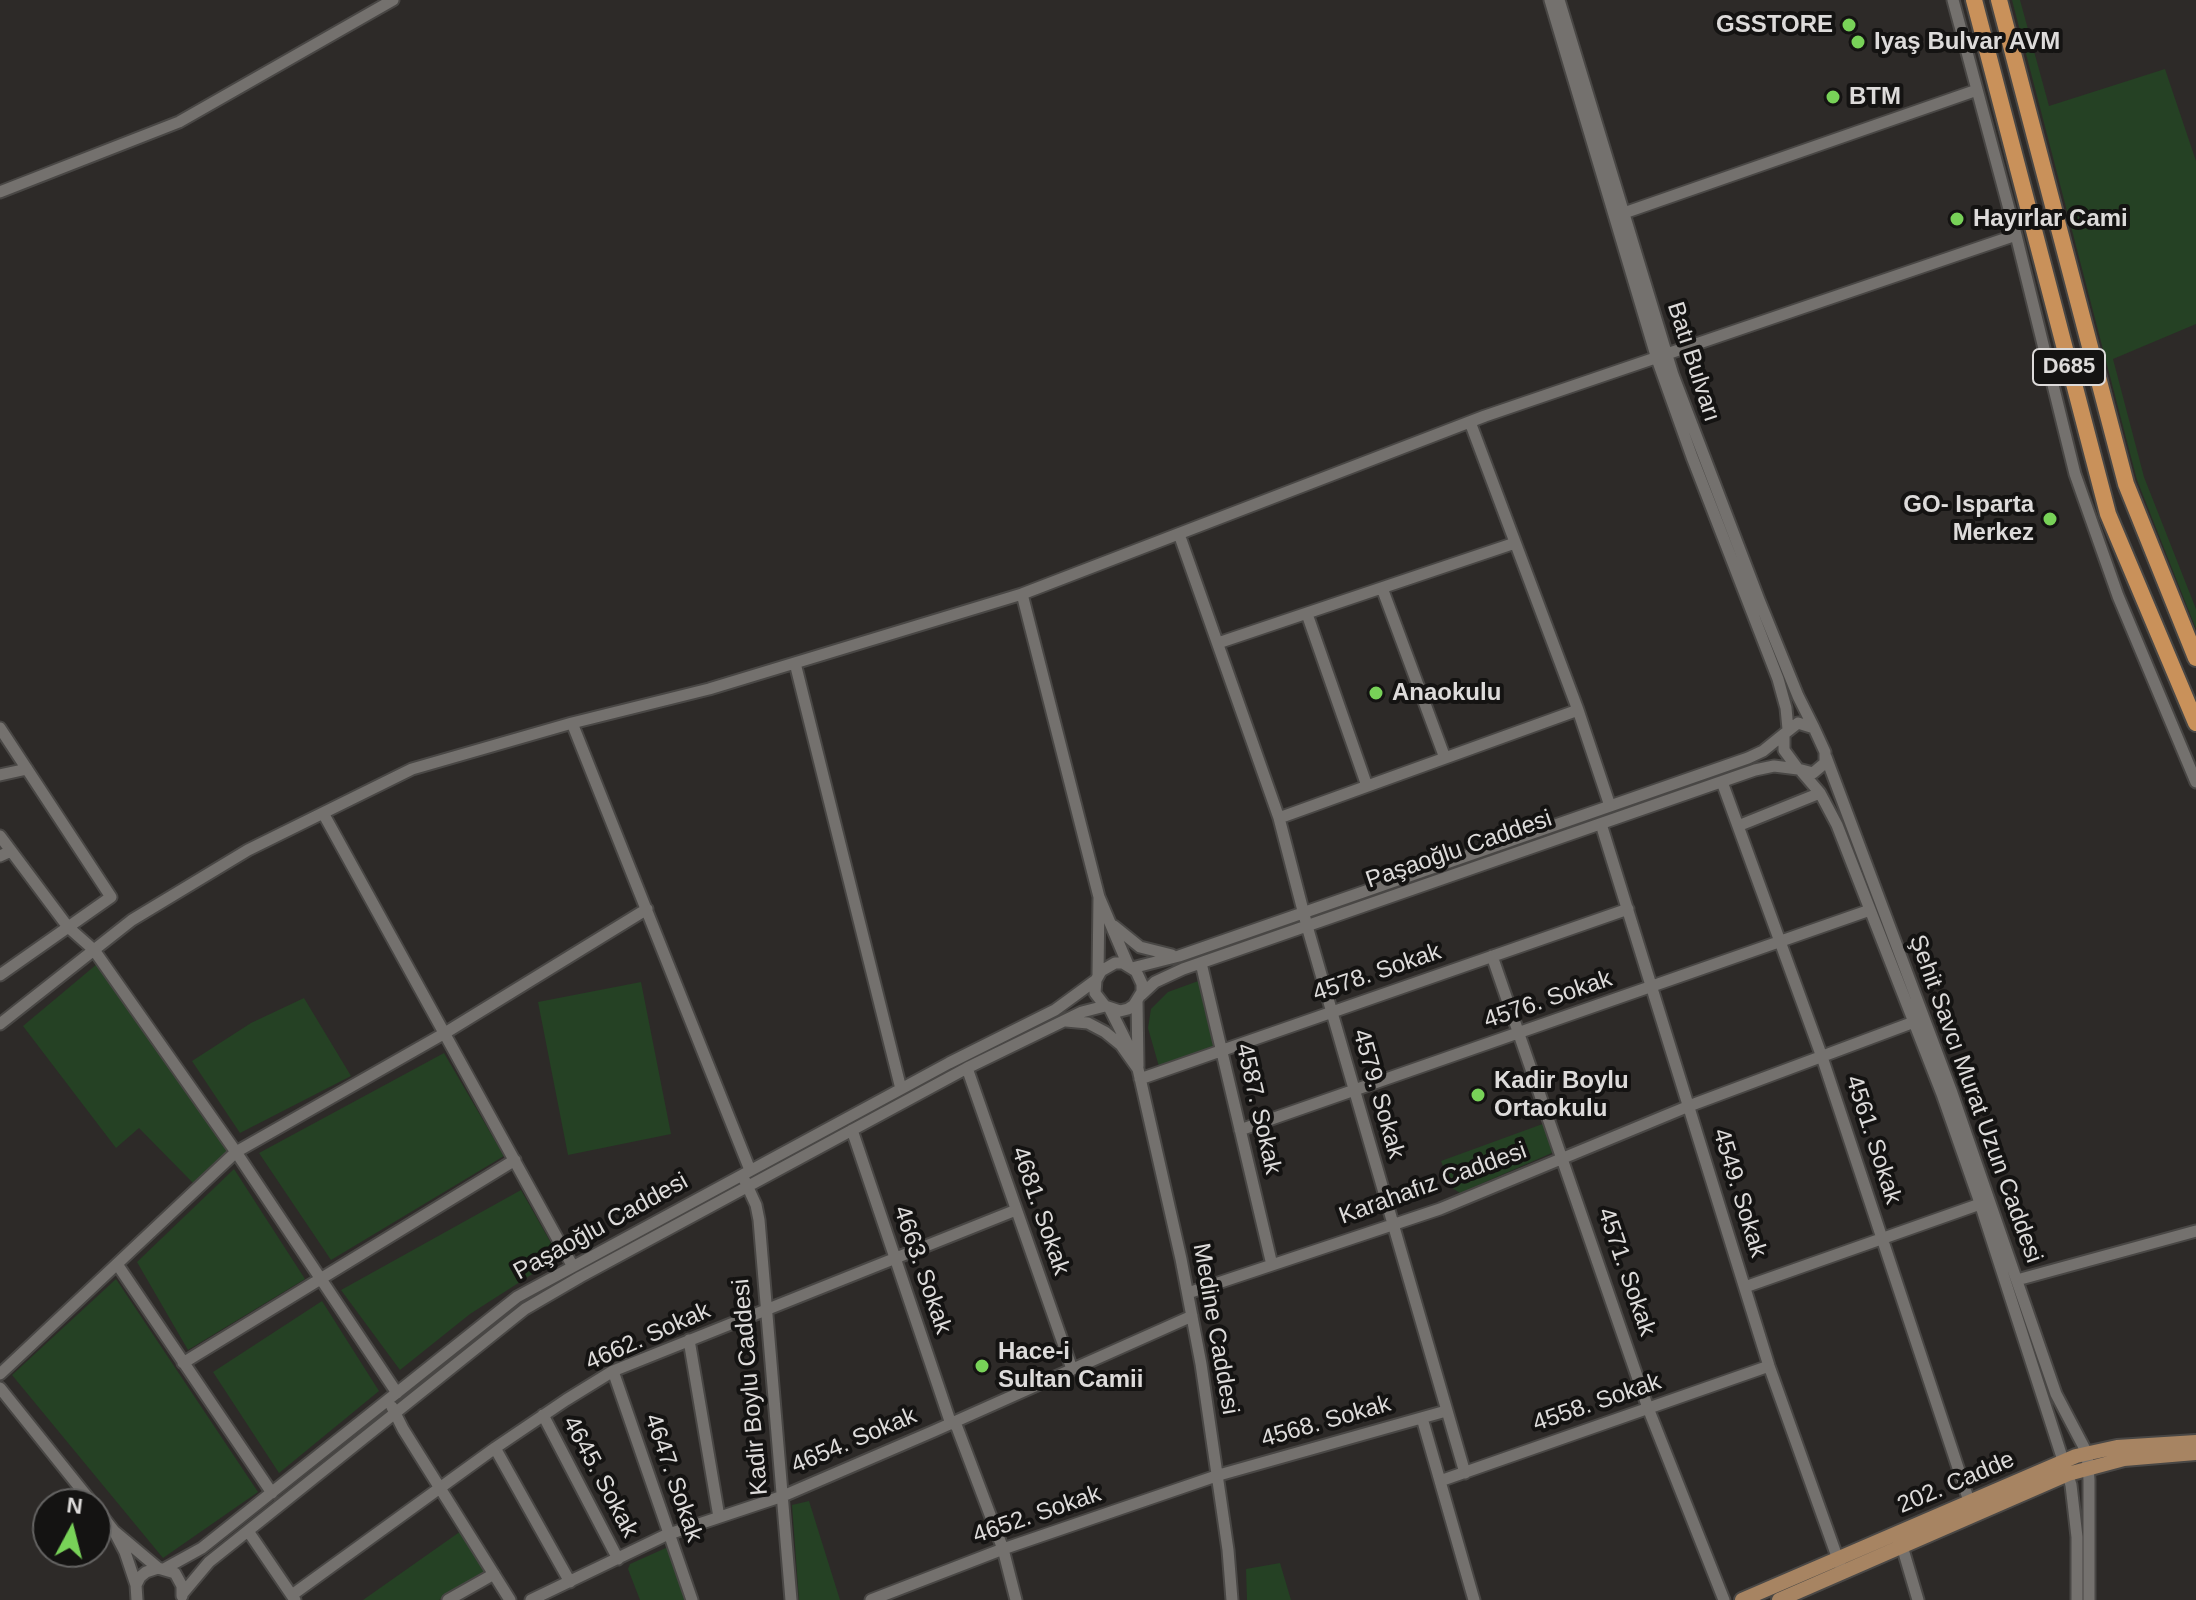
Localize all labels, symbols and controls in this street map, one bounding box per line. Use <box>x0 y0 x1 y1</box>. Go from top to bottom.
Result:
place label: GSSTORE <box>1716 11 1833 39</box>
marker: GSSTORE <box>1840 16 1858 34</box>
place label: Iyaş Bulvar AVM <box>1874 28 2060 56</box>
marker: Iyaş Bulvar AVM <box>1849 33 1867 51</box>
place label: BTM <box>1849 83 1901 111</box>
marker: BTM <box>1824 88 1842 106</box>
place label: Hayırlar Cami <box>1973 205 2128 233</box>
marker: Hayırlar Cami <box>1948 210 1966 228</box>
street label: Batı Bulvarı <box>1660 299 1726 425</box>
road number: D685 <box>2033 349 2105 385</box>
place label: GO- Isparta Merkez <box>1903 491 2034 547</box>
marker: GO- Isparta Merkez <box>2041 510 2059 528</box>
place label: Anaokulu <box>1392 679 1501 707</box>
marker: Anaokulu <box>1367 684 1385 702</box>
street label: Paşaoğlu Caddesi <box>1362 805 1556 895</box>
street label: Şehit Savcı Murat Uzun Caddesi <box>1902 931 2048 1267</box>
street label: 4578. Sokak <box>1309 938 1445 1008</box>
street label: 4576. Sokak <box>1480 965 1616 1035</box>
street label: 4579. Sokak <box>1346 1026 1410 1162</box>
street label: 4587. Sokak <box>1229 1041 1287 1177</box>
place label: Kadir Boylu Ortaokulu <box>1494 1067 1629 1123</box>
street label: 4561. Sokak <box>1839 1072 1907 1208</box>
marker: Kadir Boylu Ortaokulu <box>1469 1086 1487 1104</box>
street label: 4549. Sokak <box>1706 1125 1772 1261</box>
street label: Karahafız Caddesi <box>1335 1137 1531 1231</box>
street label: 4681. Sokak <box>1005 1143 1075 1279</box>
street label: Paşaoğlu Caddesi <box>509 1167 693 1287</box>
street label: 4663. Sokak <box>887 1202 957 1338</box>
street label: 4571. Sokak <box>1591 1204 1661 1340</box>
street label: Medine Caddesi <box>1186 1241 1244 1417</box>
street label: Kadir Boylu Caddesi <box>727 1277 775 1497</box>
street label: 4662. Sokak <box>581 1297 715 1377</box>
place label: Hace-i Sultan Camii <box>998 1338 1143 1394</box>
marker: Hace-i Sultan Camii <box>973 1357 991 1375</box>
street label: 4558. Sokak <box>1529 1368 1665 1438</box>
street label: 4568. Sokak <box>1258 1390 1394 1454</box>
street label: 4654. Sokak <box>787 1402 921 1480</box>
street label: 4647. Sokak <box>638 1410 708 1546</box>
street label: 4645. Sokak <box>556 1411 644 1543</box>
street label: 202. Cadde <box>1893 1445 2019 1521</box>
street label: 4652. Sokak <box>969 1480 1105 1550</box>
north arrow <box>32 1488 112 1568</box>
text: N <box>65 1492 84 1519</box>

